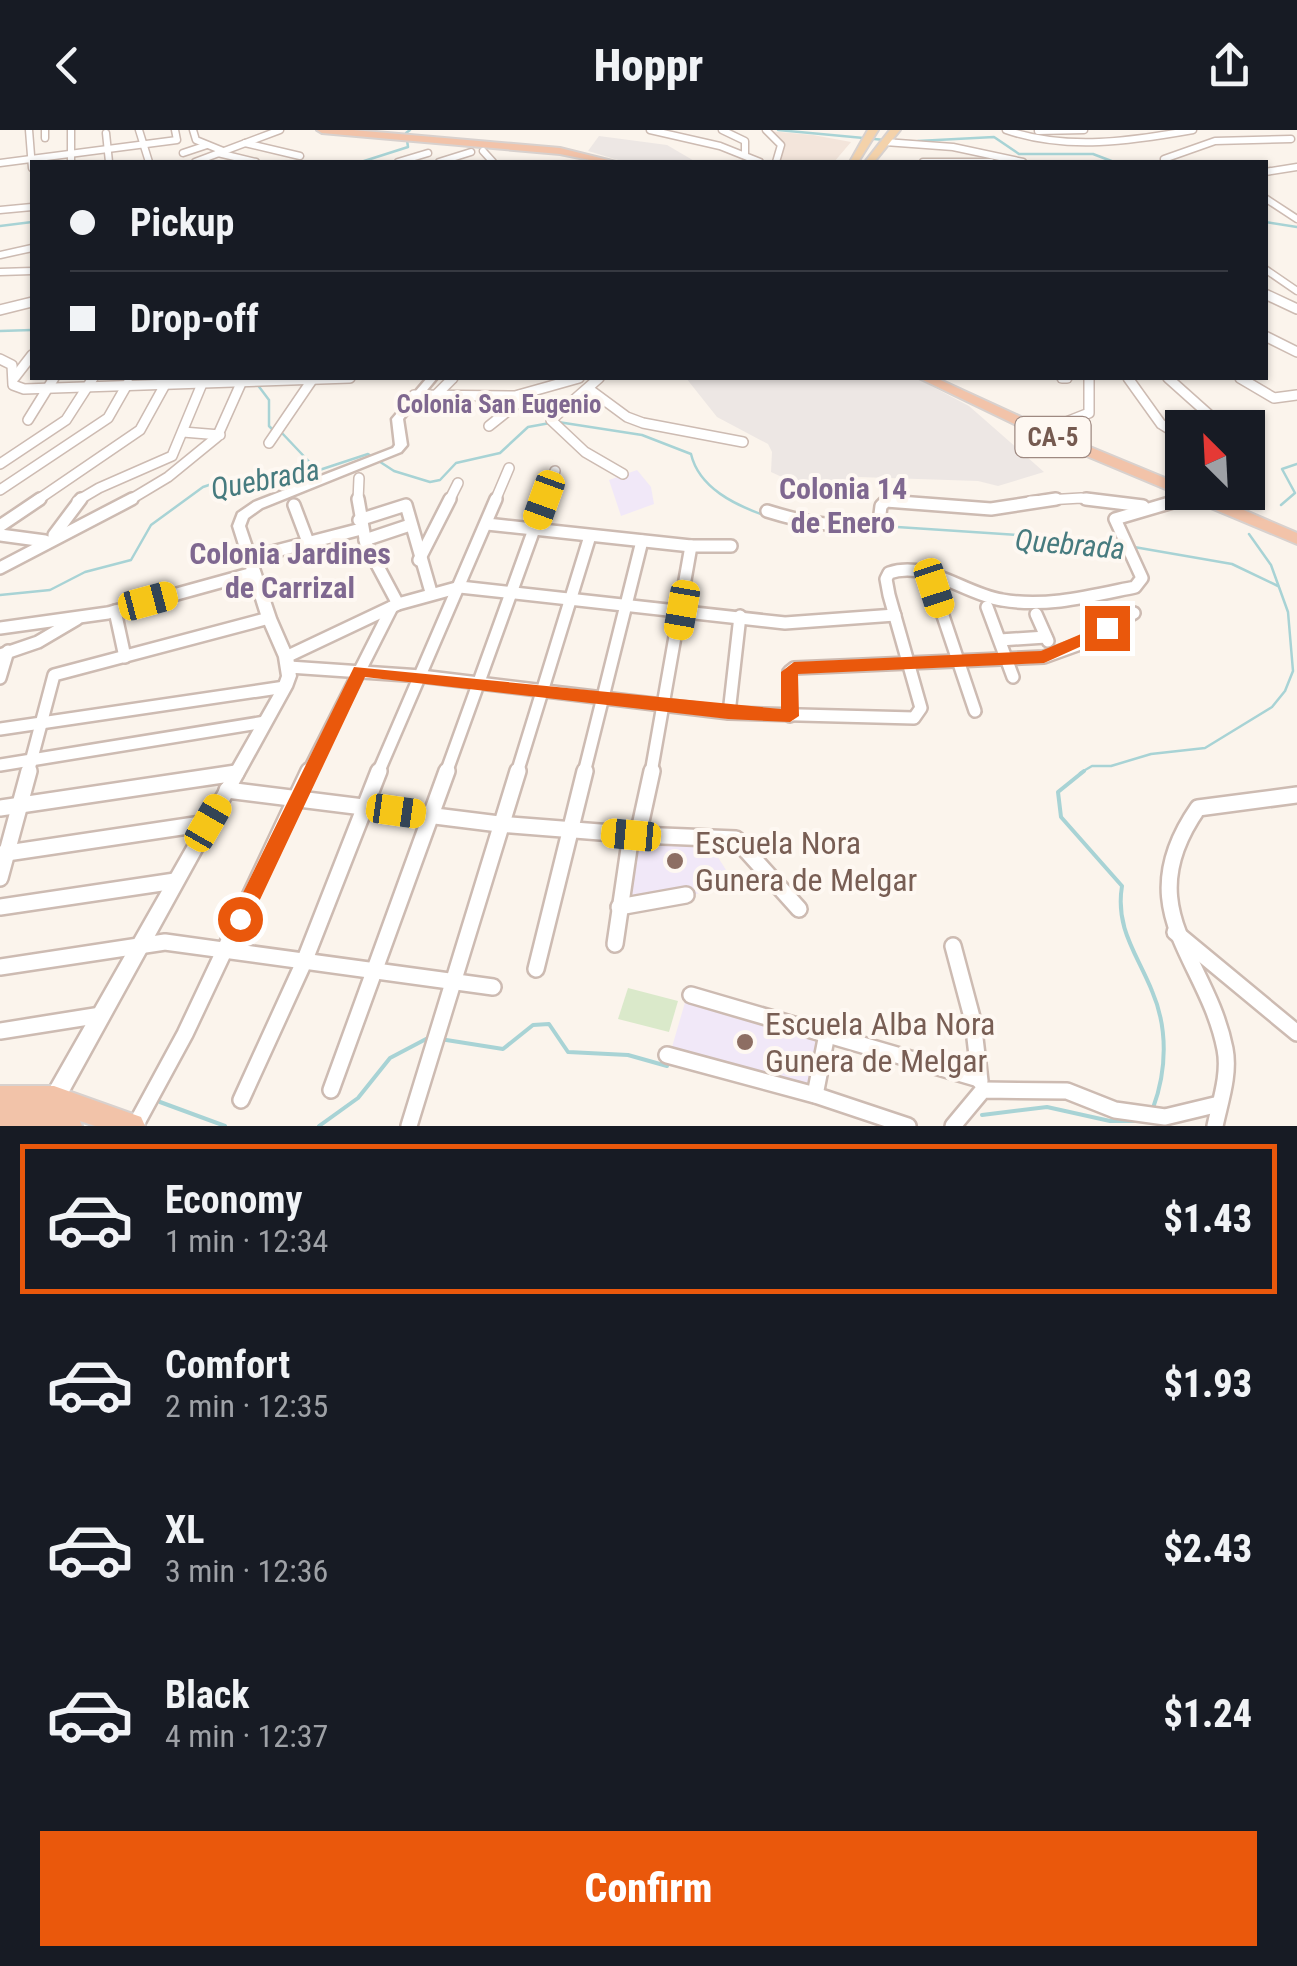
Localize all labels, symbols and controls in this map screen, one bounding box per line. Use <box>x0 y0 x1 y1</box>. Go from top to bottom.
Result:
icon: back <box>40 38 95 93</box>
icon: share <box>1202 38 1257 93</box>
text: Hoppr <box>594 39 703 92</box>
text: Pickup <box>130 201 234 245</box>
text: Drop-off <box>130 297 259 341</box>
district label: Colonia San Eugenio <box>397 390 601 419</box>
north arrow <box>1165 410 1265 510</box>
map controls <box>1165 410 1265 510</box>
road number: CA-5 <box>1016 417 1090 457</box>
water label: Quebrada <box>208 451 322 507</box>
car <box>520 467 568 533</box>
district label: Colonia 14 de Enero <box>779 471 907 540</box>
water label: Quebrada <box>1014 522 1126 566</box>
district label: Colonia Jardines de Carrizal <box>189 536 391 605</box>
car <box>910 555 958 621</box>
car <box>662 578 702 642</box>
car <box>115 579 181 623</box>
route end <box>1085 606 1130 651</box>
car <box>180 790 236 856</box>
car <box>364 792 428 830</box>
car <box>600 817 662 853</box>
place label: Escuela Nora Gunera de Melgar <box>695 824 918 899</box>
marker: Escuela Nora Gunera de Melgar <box>664 850 686 872</box>
route start <box>218 897 263 942</box>
place label: Escuela Alba Nora Gunera de Melgar <box>765 1005 995 1080</box>
marker: Escuela Alba Nora Gunera de Melgar <box>734 1031 756 1053</box>
icon: car <box>45 1174 135 1264</box>
text: Economy <box>165 1178 302 1222</box>
text: $1.43 <box>1163 1197 1252 1241</box>
text: 1 min · 12:34 <box>165 1222 328 1260</box>
icon: car <box>45 1339 135 1429</box>
text: Comfort <box>165 1343 290 1387</box>
text: $1.93 <box>1163 1362 1252 1406</box>
text: 2 min · 12:35 <box>165 1387 328 1425</box>
icon: car <box>45 1504 135 1594</box>
text: XL <box>165 1508 204 1552</box>
text: $2.43 <box>1163 1527 1252 1571</box>
text: 3 min · 12:36 <box>165 1552 328 1590</box>
icon: car <box>45 1669 135 1759</box>
text: Black <box>165 1673 249 1717</box>
text: $1.24 <box>1163 1692 1252 1736</box>
text: 4 min · 12:37 <box>165 1717 328 1755</box>
button: Confirm <box>40 1831 1257 1946</box>

